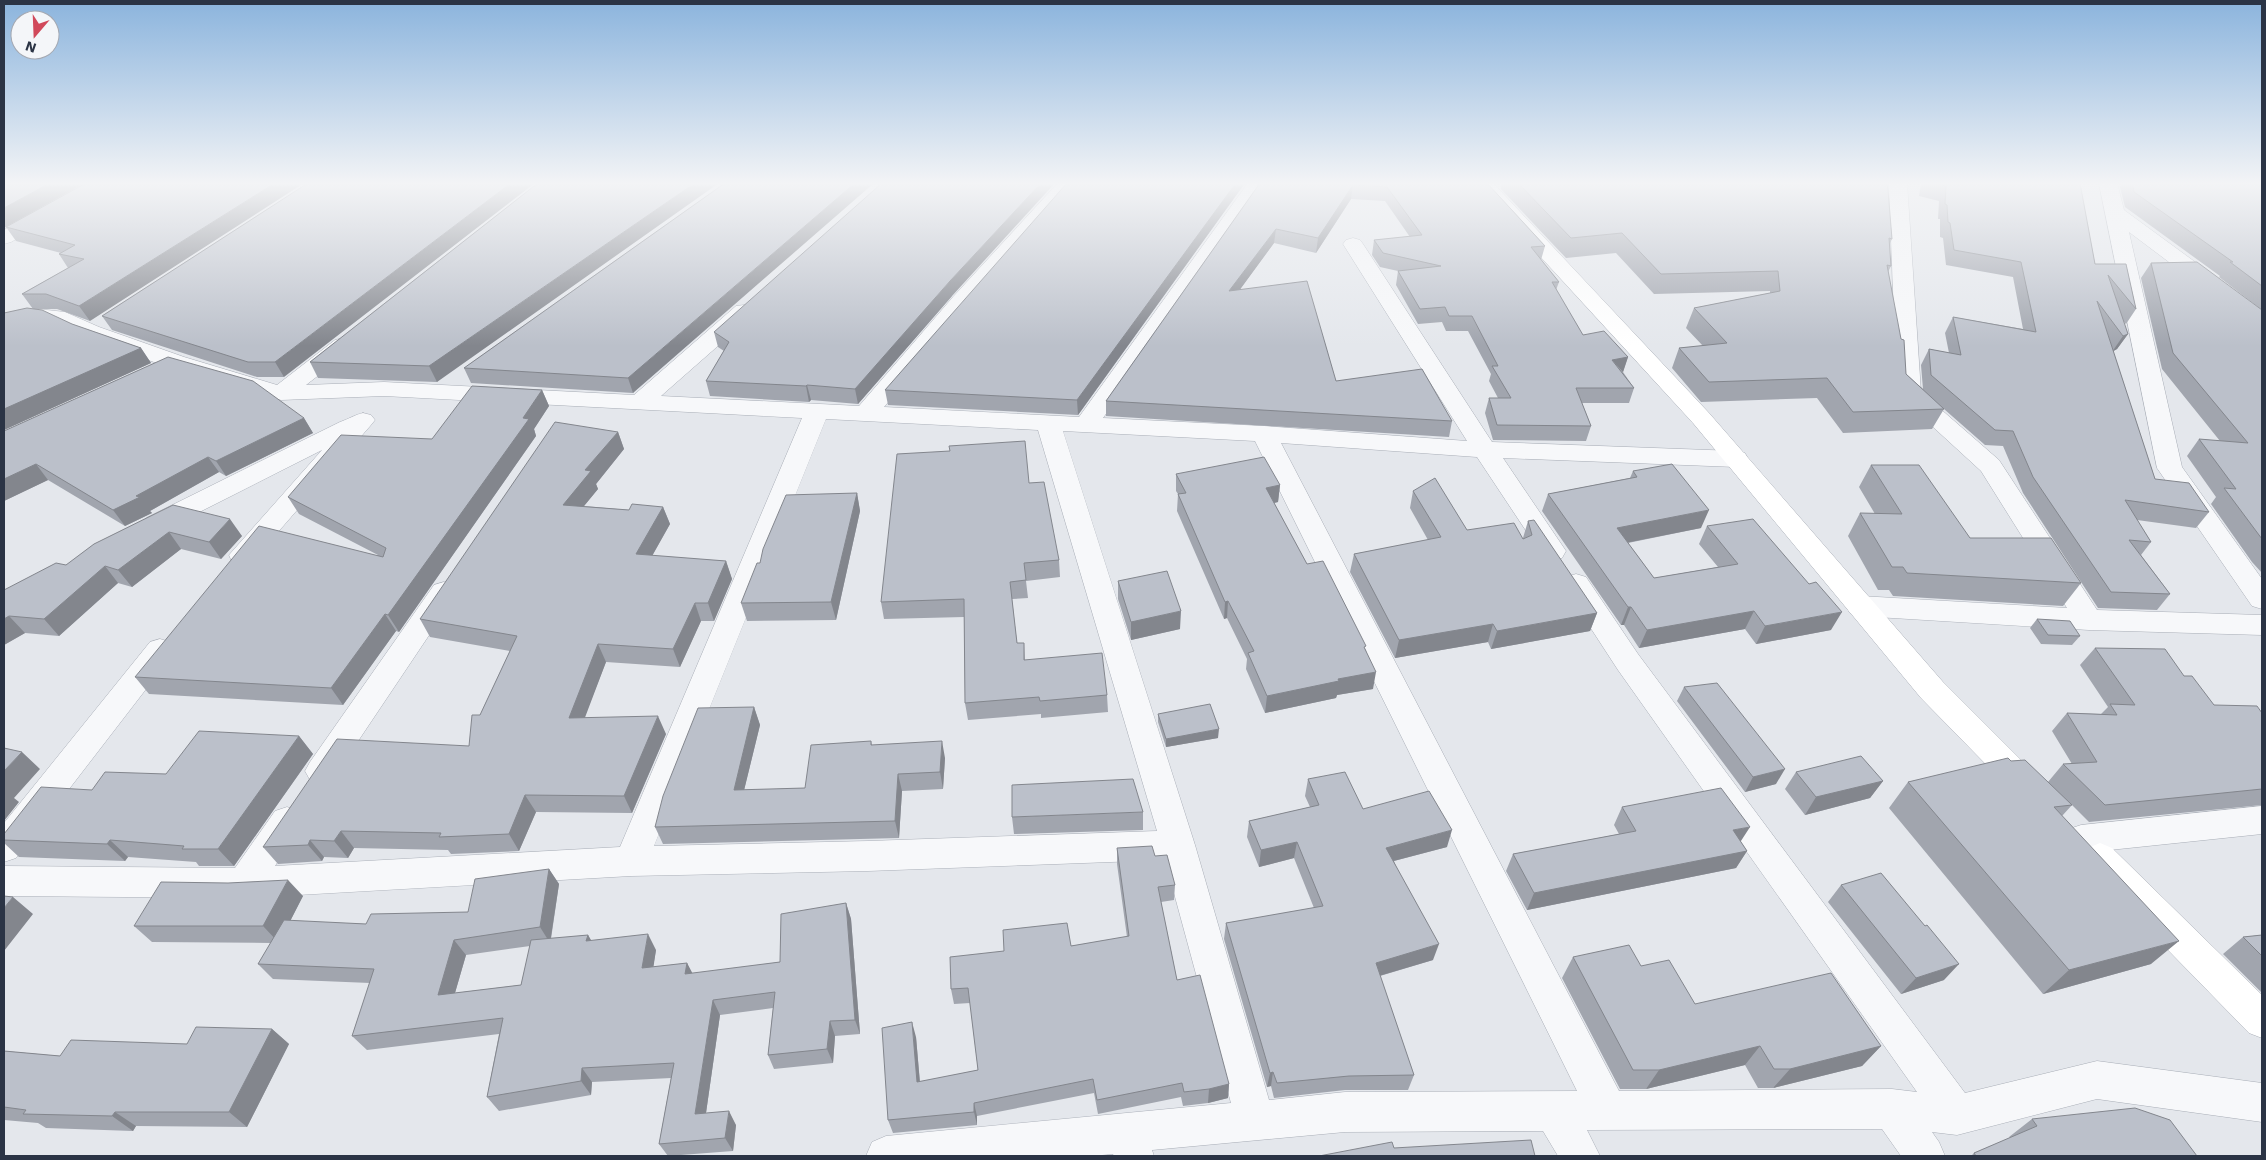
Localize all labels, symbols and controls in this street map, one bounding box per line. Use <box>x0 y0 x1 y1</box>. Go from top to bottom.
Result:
north arrow <box>10 10 60 60</box>
text: N <box>23 38 38 57</box>

